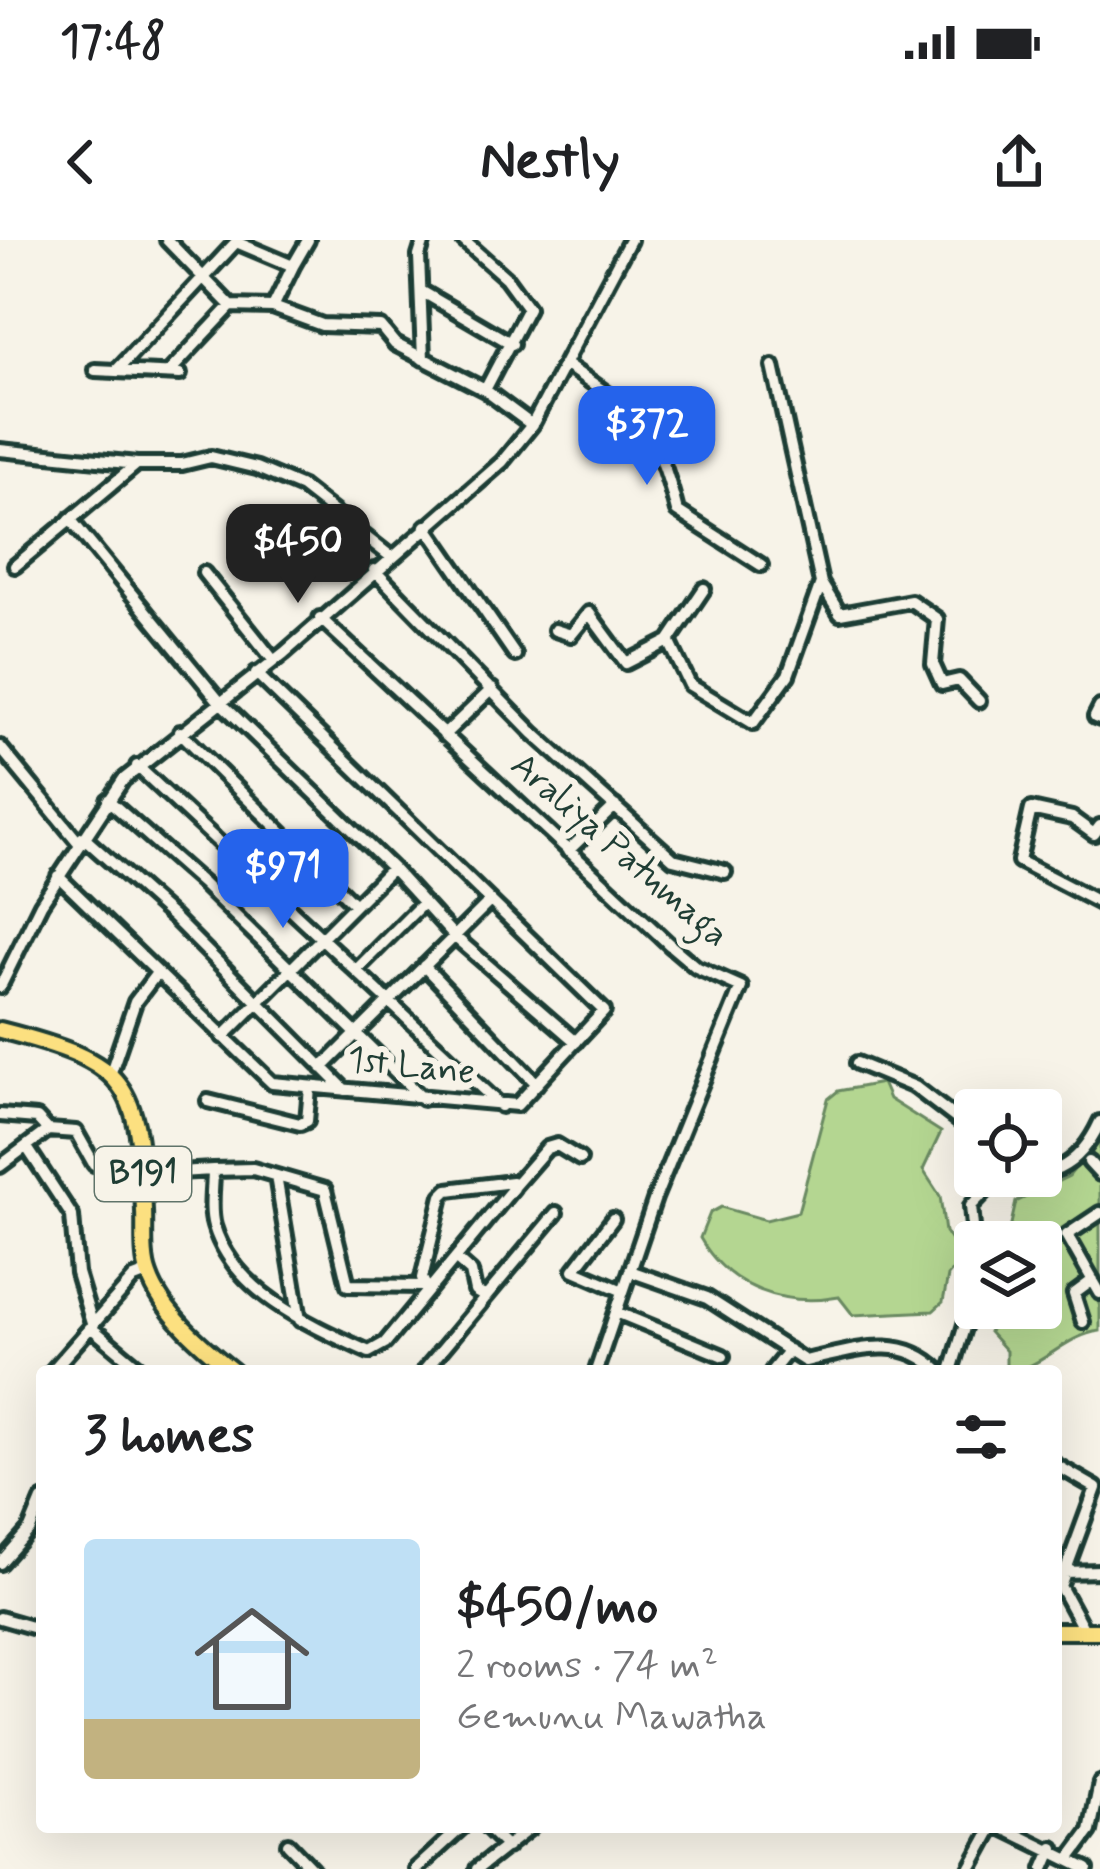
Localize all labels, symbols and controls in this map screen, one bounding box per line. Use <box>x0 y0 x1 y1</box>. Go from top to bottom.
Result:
text: 17:48 <box>60 13 166 72</box>
text: Nestly <box>480 127 620 198</box>
icon: back <box>48 129 114 195</box>
icon: share <box>986 129 1052 195</box>
pin: $372 <box>576 386 718 488</box>
text: $372 <box>605 399 689 450</box>
pin: $450 <box>227 504 369 606</box>
text: $450 <box>253 517 343 568</box>
street label: Araliya Patumaga <box>498 743 738 961</box>
pin: $971 <box>212 829 354 931</box>
text: $971 <box>245 842 321 893</box>
street label: 1st Lane <box>345 1037 477 1097</box>
map controls <box>954 1089 1062 1329</box>
button: locate <box>954 1089 1062 1197</box>
road number: B191 <box>95 1147 191 1201</box>
button: layers <box>954 1221 1062 1329</box>
text: 3 homes <box>84 1404 254 1470</box>
icon: filters <box>948 1404 1014 1470</box>
text: $450/mo <box>456 1575 658 1641</box>
icon: home <box>180 1587 324 1731</box>
text: 2 rooms · 74 m² <box>456 1641 718 1692</box>
text: Gemunu Mawatha <box>456 1692 767 1743</box>

